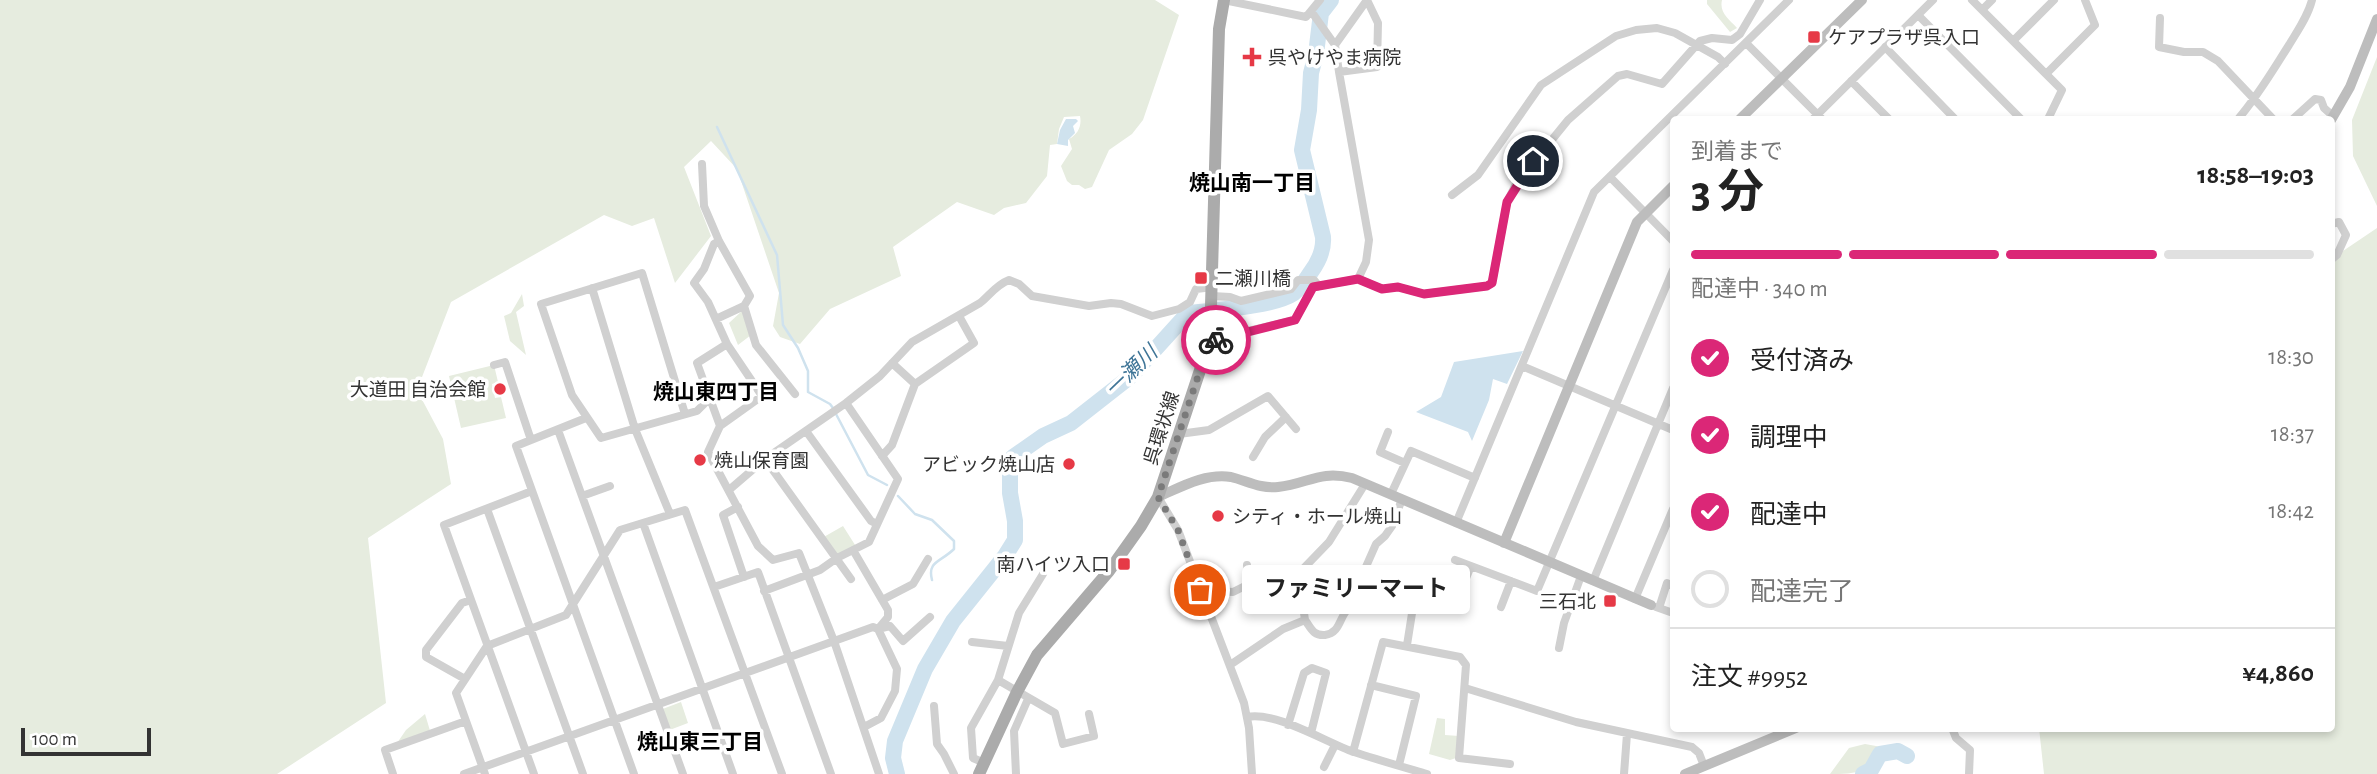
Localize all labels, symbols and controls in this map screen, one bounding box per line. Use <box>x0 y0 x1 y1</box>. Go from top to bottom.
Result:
place label: ケアプラザ呉入口 <box>1828 28 1980 48</box>
marker: ケアプラザ呉入口 <box>1806 29 1822 45</box>
marker: 呉やけやま病院 <box>1242 47 1262 67</box>
place label: 呉やけやま病院 <box>1268 47 1401 68</box>
pin <box>1503 131 1563 191</box>
text: 到着まで <box>1691 141 1783 164</box>
icon: home <box>1514 142 1552 180</box>
text: 18:58–19:03 <box>2197 162 2314 188</box>
text: 3 分 <box>1691 170 1764 216</box>
district label: 焼山南一丁目 <box>1189 172 1315 194</box>
place label: 二瀬川橋 <box>1215 269 1291 289</box>
marker: 二瀬川橋 <box>1193 270 1209 286</box>
text: 配達中 · 340 m <box>1691 278 1828 301</box>
courier <box>1181 305 1251 375</box>
icon: bike <box>1197 321 1235 359</box>
icon: check <box>1691 339 1729 377</box>
water label: 一瀬川 <box>1101 340 1163 401</box>
text: 18:30 <box>2268 346 2314 369</box>
text: 受付済み <box>1750 348 1854 374</box>
place label: 大道田 自治会館 <box>350 380 486 400</box>
marker: 大道田 自治会館 <box>492 381 508 397</box>
district label: 焼山東四丁目 <box>653 381 779 403</box>
street label: 呉環状線 <box>1141 389 1183 468</box>
icon: check <box>1691 416 1729 454</box>
text: 18:37 <box>2271 423 2314 446</box>
text: 調理中 <box>1750 425 1828 451</box>
place label: 焼山保育園 <box>714 451 809 471</box>
marker: 焼山保育園 <box>692 452 708 468</box>
place label: アビック焼山店 <box>922 454 1055 475</box>
marker: アビック焼山店 <box>1061 456 1077 472</box>
icon: check <box>1691 493 1729 531</box>
text: 18:42 <box>2268 500 2314 523</box>
text: 配達中 <box>1750 502 1828 528</box>
place label: シティ・ホール焼山 <box>1232 507 1402 527</box>
marker: シティ・ホール焼山 <box>1210 508 1226 524</box>
place label: 南ハイツ入口 <box>996 555 1110 575</box>
marker: 南ハイツ入口 <box>1116 556 1132 572</box>
pin <box>1170 560 1230 620</box>
callout: ファミリーマート <box>1242 566 1470 614</box>
icon: bag <box>1181 571 1219 609</box>
text: ファミリーマート <box>1264 578 1448 601</box>
text: 配達完了 <box>1750 579 1854 605</box>
place label: 三石北 <box>1539 592 1596 612</box>
marker: 三石北 <box>1602 593 1618 609</box>
text: ¥4,860 <box>2242 660 2314 686</box>
text: 注文 #9952 <box>1691 664 1808 690</box>
scale bar <box>21 725 150 757</box>
text: 100 m <box>32 730 77 749</box>
district label: 焼山東三丁目 <box>637 731 763 753</box>

